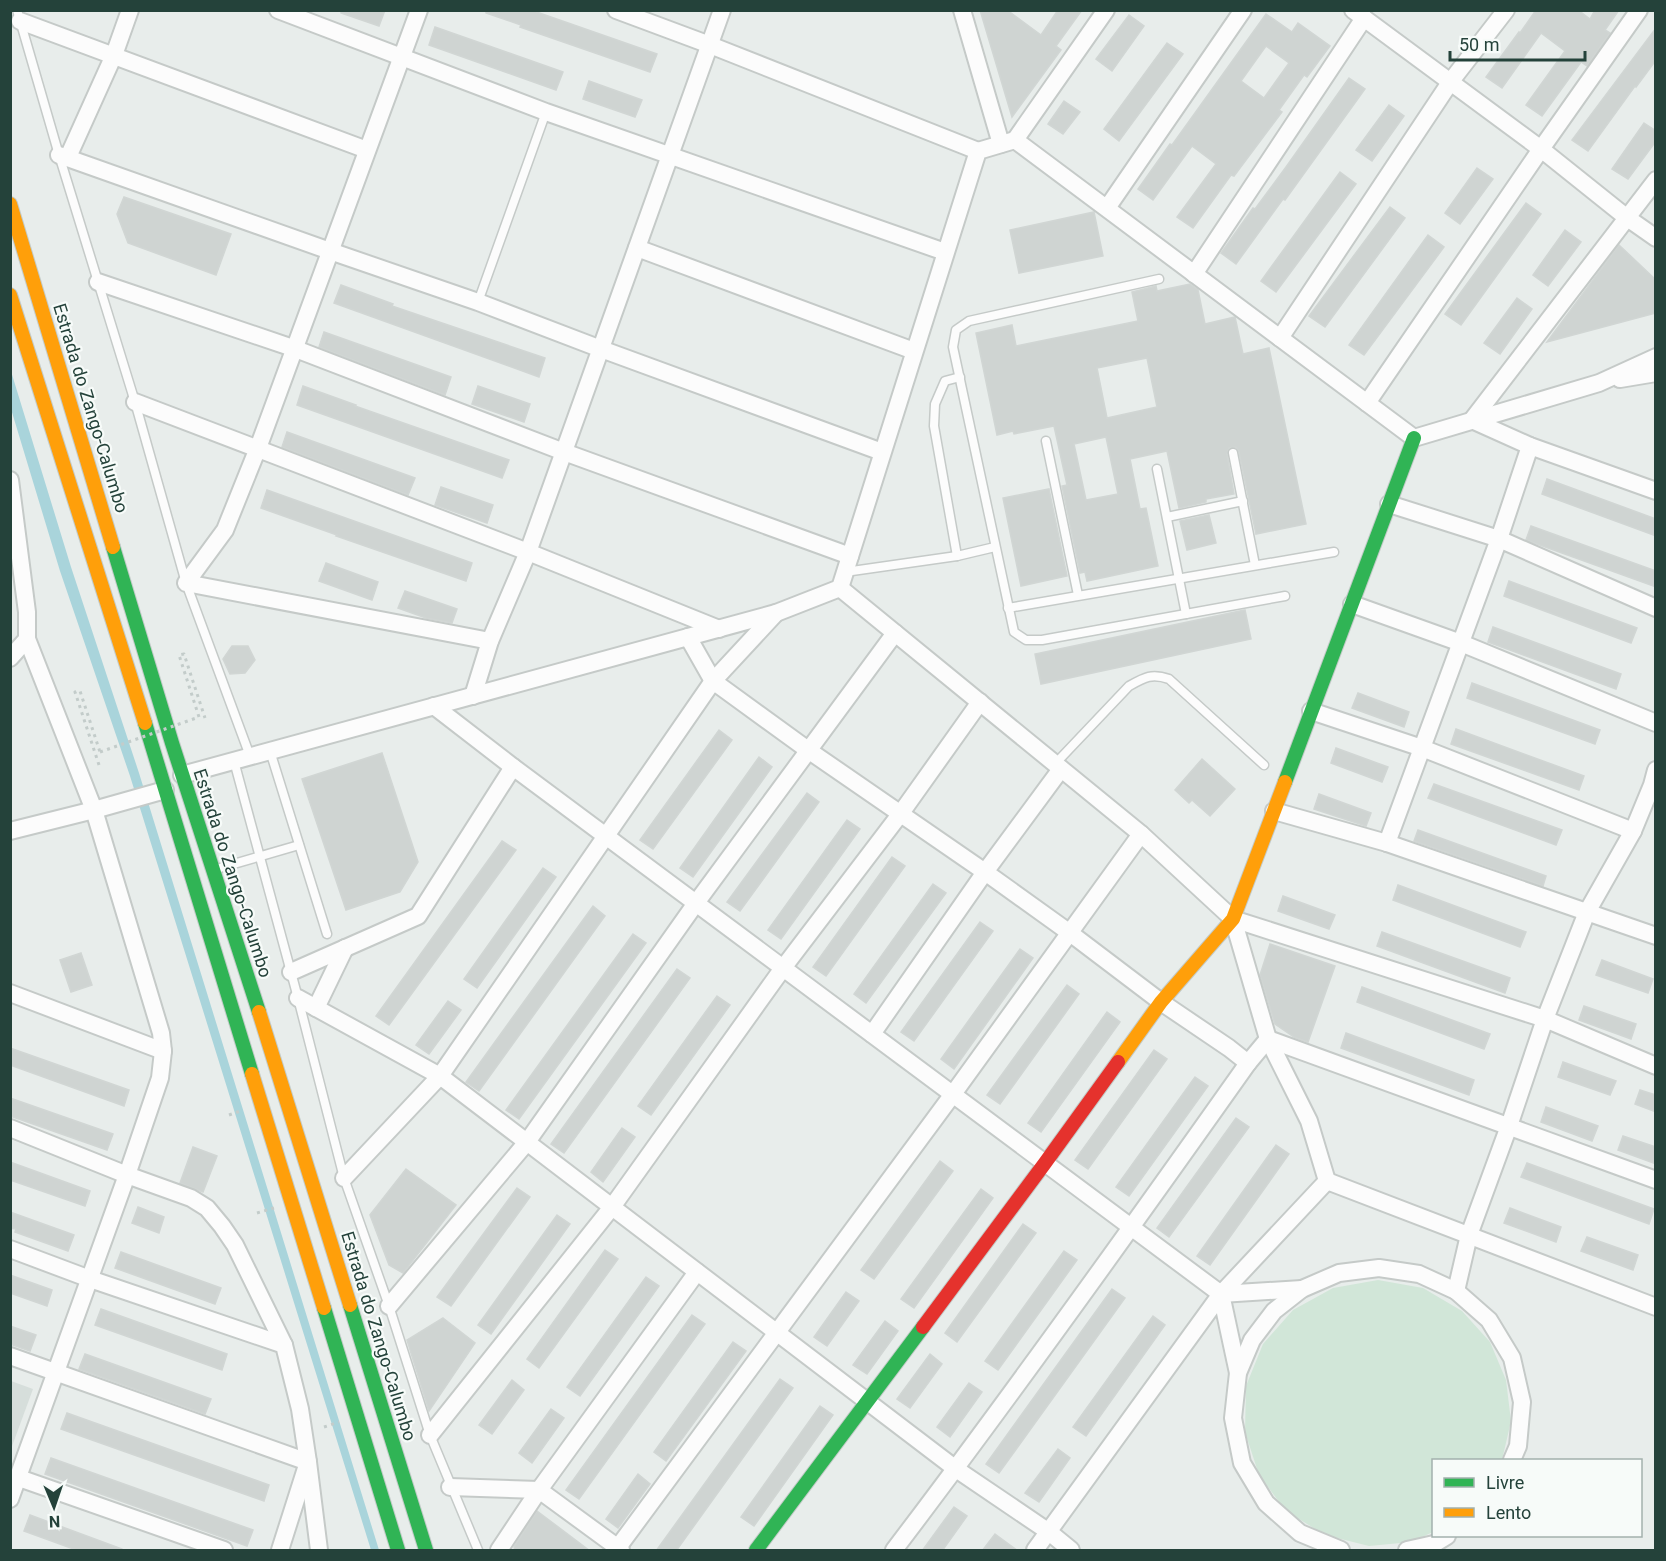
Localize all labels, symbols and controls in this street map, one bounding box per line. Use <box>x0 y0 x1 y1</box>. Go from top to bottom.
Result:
scale bar <box>1450 24 1585 62</box>
text: 50 m <box>1459 34 1499 55</box>
street label: Estrada do Zango-Calumbo <box>49 301 133 515</box>
street label: Estrada do Zango-Calumbo <box>189 766 277 980</box>
street label: Estrada do Zango-Calumbo <box>337 1229 421 1443</box>
legend <box>1432 1459 1642 1537</box>
text: Livre <box>1486 1472 1524 1493</box>
north arrow <box>24 1477 84 1537</box>
text: Lento <box>1486 1502 1531 1523</box>
text: N <box>49 1512 60 1531</box>

